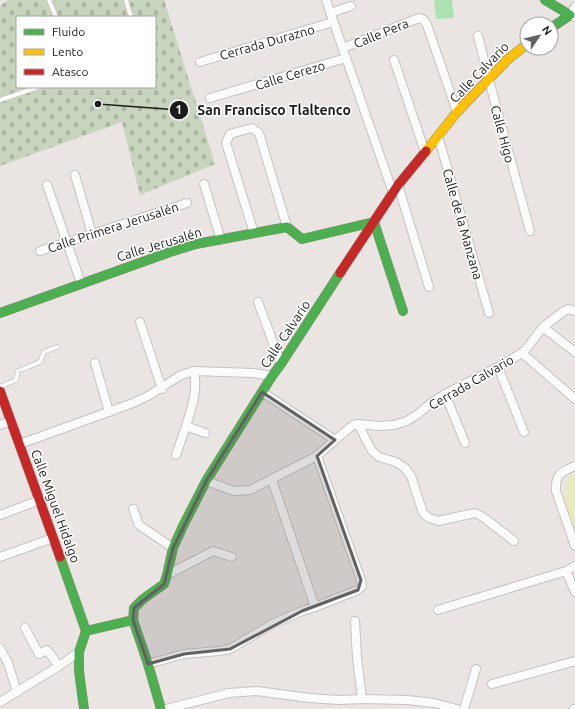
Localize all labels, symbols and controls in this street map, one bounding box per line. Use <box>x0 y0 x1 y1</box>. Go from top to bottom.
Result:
legend <box>16 16 156 88</box>
street label: Calle Pera <box>352 16 410 50</box>
north arrow <box>519 16 559 56</box>
street label: Cerrada Durazno <box>218 22 316 62</box>
text: N <box>540 23 554 37</box>
text: Fluido <box>52 25 85 38</box>
street label: Calle Calvario <box>447 39 511 105</box>
text: Lento <box>52 45 83 58</box>
street label: Calle Cerezo <box>253 58 327 92</box>
text: Atasco <box>52 65 88 78</box>
callout: San Francisco Tlaltenco <box>169 97 359 123</box>
text: San Francisco Tlaltenco <box>197 102 351 118</box>
text: 1 <box>176 103 182 116</box>
street label: Calle Higo <box>489 104 517 164</box>
street label: Calle de la Manzana <box>440 167 486 281</box>
street label: Calle Primera Jerusalén <box>46 199 180 255</box>
street label: Calle Jerusalén <box>115 224 203 264</box>
street label: Calle Calvario <box>257 298 313 370</box>
street label: Cerrada Calvario <box>426 352 516 412</box>
street label: Calle Miguel Hidalgo <box>29 447 83 565</box>

